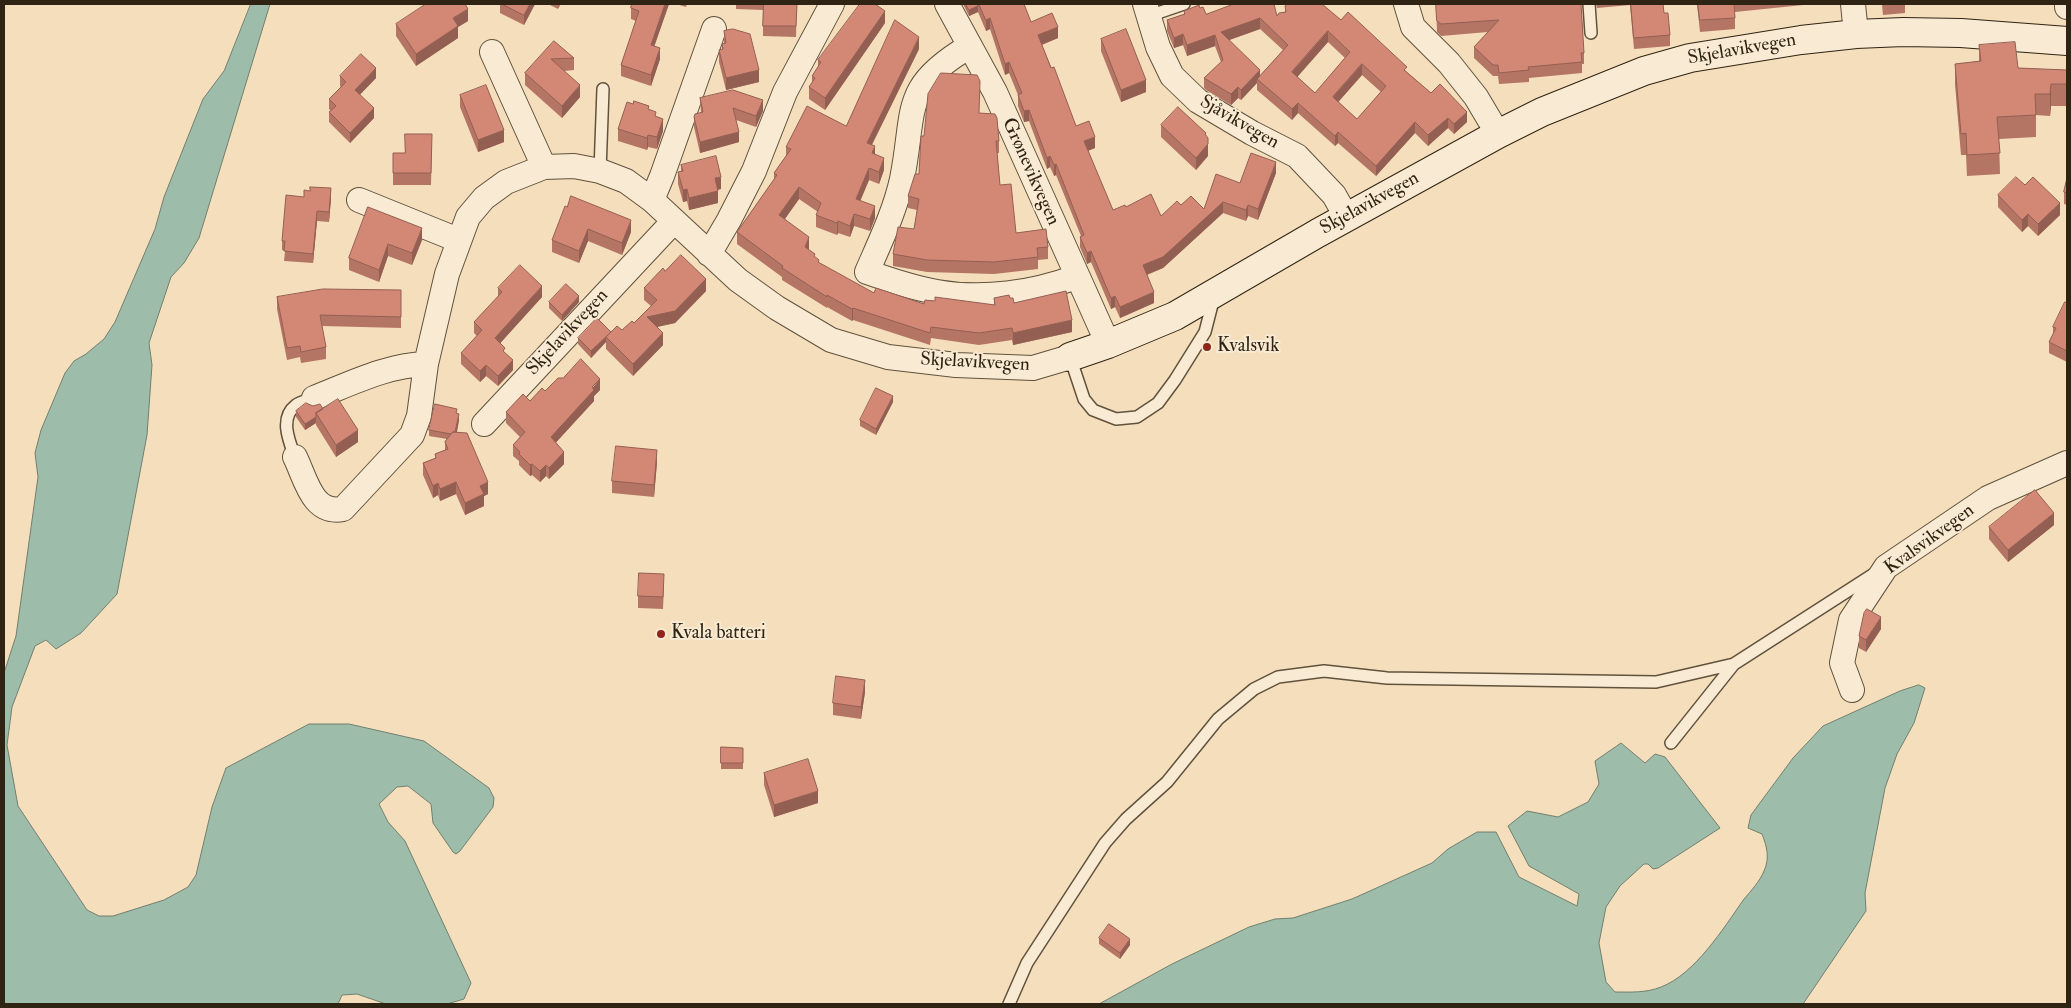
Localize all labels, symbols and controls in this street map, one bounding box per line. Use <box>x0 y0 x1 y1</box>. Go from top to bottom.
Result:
street label: Skjelavikvegen <box>1686 29 1798 71</box>
street label: Sjåvikvegen <box>1195 91 1283 155</box>
street label: Grønevikvegen <box>996 115 1064 229</box>
street label: Skjelavikvegen <box>1317 167 1423 241</box>
street label: Skjelavikvegen <box>522 285 614 381</box>
place label: Kvalsvik <box>1217 336 1279 358</box>
marker: Kvalsvik <box>1201 341 1213 353</box>
street label: Skjelavikvegen <box>920 349 1030 377</box>
street label: Kvalsvikvegen <box>1881 500 1979 580</box>
place label: Kvala batteri <box>671 623 766 645</box>
marker: Kvala batteri <box>655 628 667 640</box>

